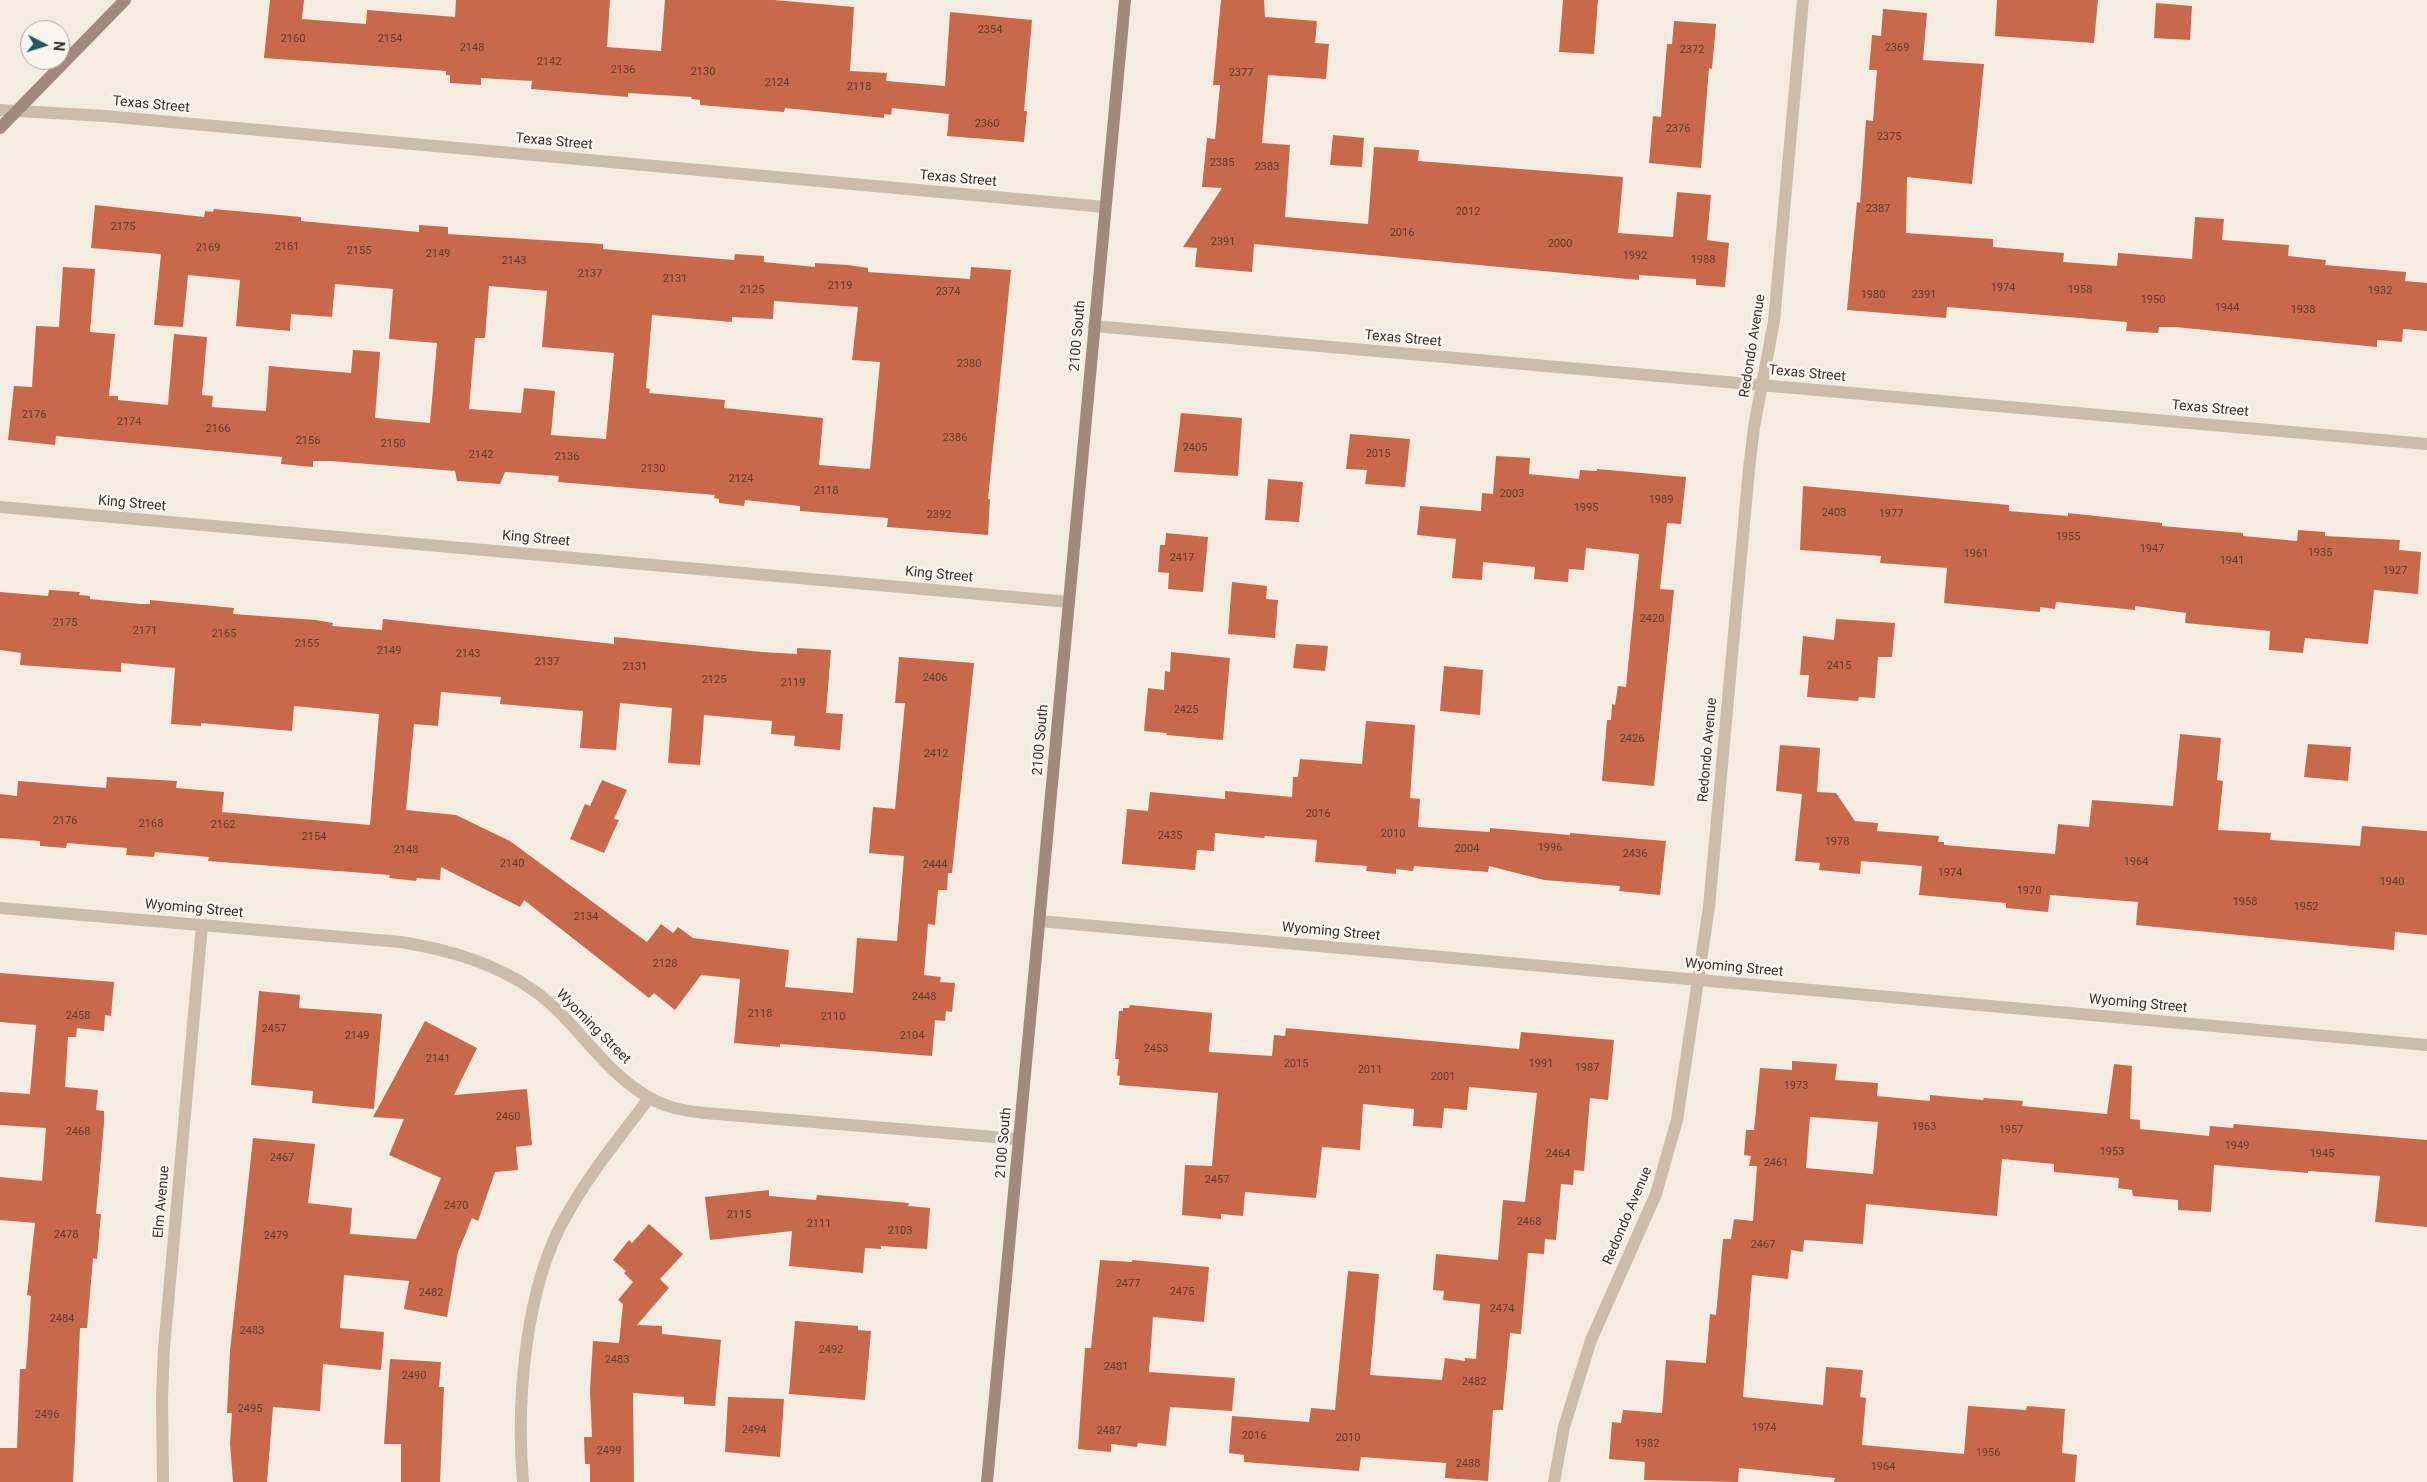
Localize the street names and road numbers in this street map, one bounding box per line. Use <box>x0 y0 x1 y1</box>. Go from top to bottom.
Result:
street label: Texas Street <box>112 93 190 117</box>
street label: Texas Street <box>515 130 593 154</box>
street label: Texas Street <box>919 167 997 191</box>
street label: Redondo Avenue <box>1737 293 1769 399</box>
street label: 2100 South <box>1067 300 1089 372</box>
street label: Texas Street <box>1364 327 1442 351</box>
street label: Texas Street <box>1768 362 1846 386</box>
street label: Texas Street <box>2171 397 2249 421</box>
street label: King Street <box>97 493 167 515</box>
street label: King Street <box>501 528 571 550</box>
street label: King Street <box>904 564 974 586</box>
street label: Redondo Avenue <box>1695 697 1721 803</box>
street label: 2100 South <box>1030 704 1052 776</box>
street label: Wyoming Street <box>144 896 244 922</box>
street label: Wyoming Street <box>1281 919 1381 945</box>
street label: Wyoming Street <box>1684 955 1784 981</box>
street label: Wyoming Street <box>552 986 634 1068</box>
street label: Wyoming Street <box>2088 991 2188 1017</box>
street label: 2100 South <box>993 1107 1015 1179</box>
street label: Redondo Avenue <box>1600 1164 1656 1268</box>
street label: Elm Avenue <box>150 1165 174 1239</box>

